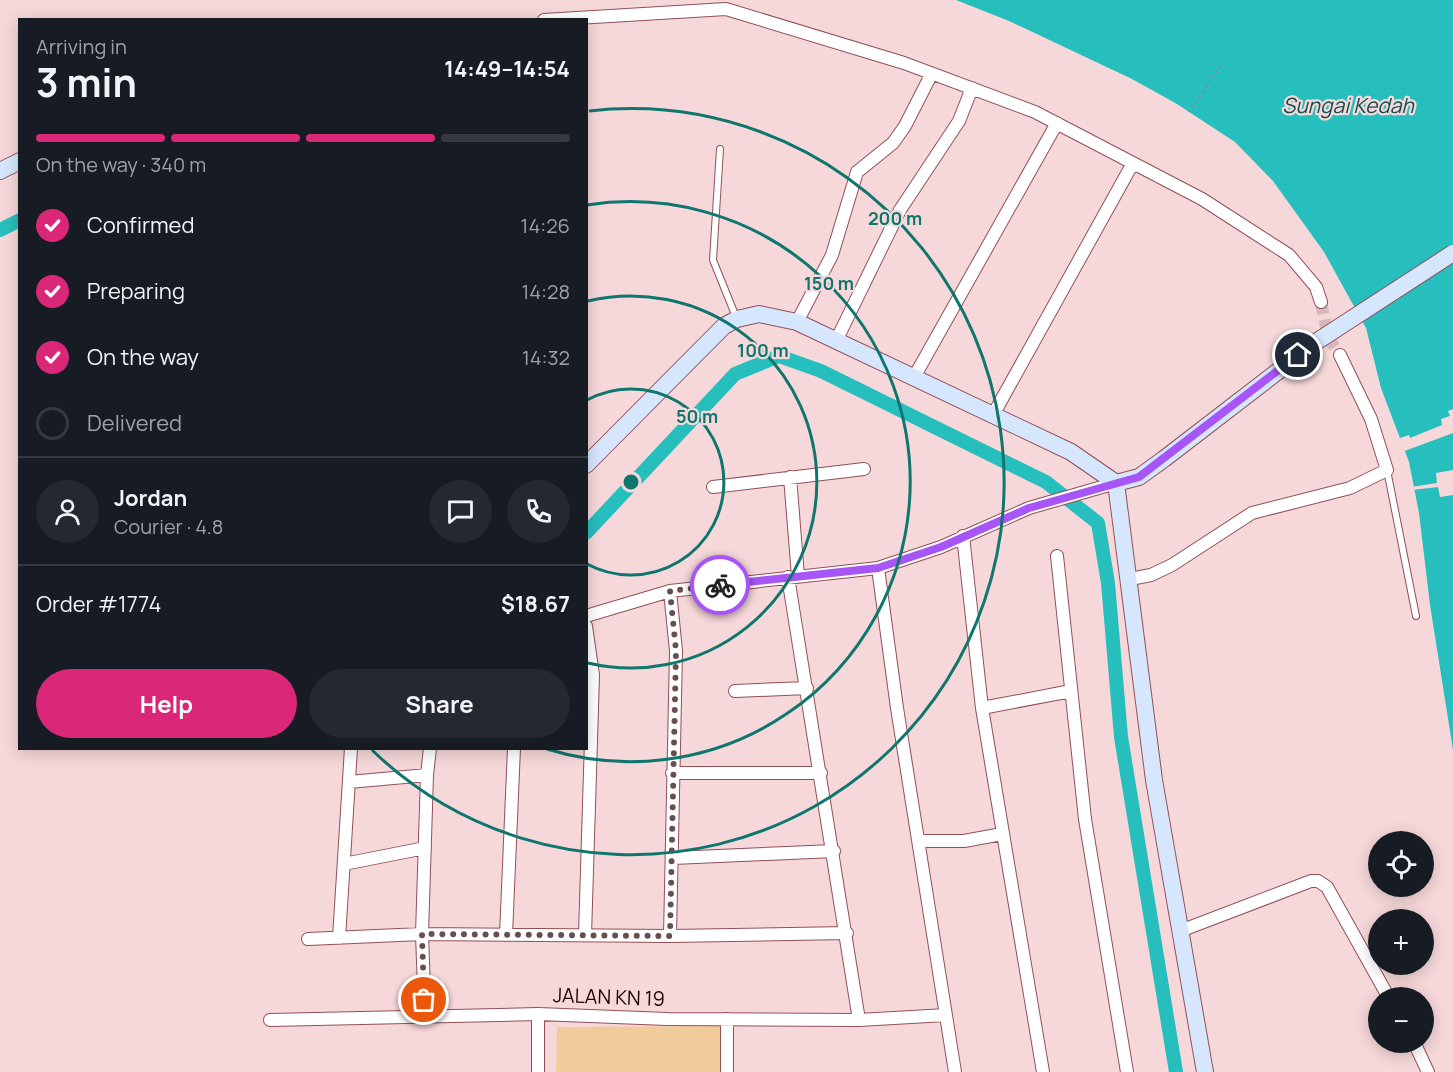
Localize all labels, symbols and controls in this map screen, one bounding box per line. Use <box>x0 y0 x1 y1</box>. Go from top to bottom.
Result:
text: Arriving in <box>36 33 127 60</box>
text: 14:49–14:54 <box>444 54 570 84</box>
text: 3 min <box>36 55 137 109</box>
water label: Sungai Kedah <box>1282 91 1415 119</box>
text: On the way · 340 m <box>36 151 206 178</box>
text: 200 m <box>868 206 922 230</box>
icon: check <box>36 209 69 242</box>
text: Confirmed <box>87 210 195 240</box>
text: 14:26 <box>521 212 570 239</box>
text: 150 m <box>804 271 854 295</box>
icon: check <box>36 275 69 308</box>
text: Preparing <box>87 276 185 306</box>
text: 14:28 <box>521 278 570 305</box>
pin <box>1272 329 1323 380</box>
text: 100 m <box>737 338 789 362</box>
icon: home <box>1281 338 1314 371</box>
icon: check <box>36 341 69 374</box>
text: On the way <box>87 342 199 372</box>
text: 14:32 <box>522 344 570 371</box>
text: 50 m <box>676 404 718 428</box>
text: Delivered <box>87 408 182 438</box>
centre of rings <box>621 472 641 492</box>
button: person <box>36 480 99 543</box>
button: chat <box>429 480 492 543</box>
button: phone <box>507 480 570 543</box>
text: Jordan <box>114 483 187 513</box>
text: Courier · 4.8 <box>114 513 223 540</box>
courier <box>690 555 750 615</box>
icon: bike <box>704 569 737 602</box>
text: Order #1774 <box>36 589 161 619</box>
text: $18.67 <box>501 589 570 619</box>
button: Help <box>36 669 297 738</box>
button: Share <box>309 669 570 738</box>
map controls <box>1368 831 1434 1053</box>
button: locate <box>1368 831 1434 897</box>
button: + <box>1368 909 1434 975</box>
pin <box>398 974 449 1025</box>
street label: JALAN KN 19 <box>553 981 665 1012</box>
icon: bag <box>407 983 440 1016</box>
button: − <box>1368 987 1434 1053</box>

